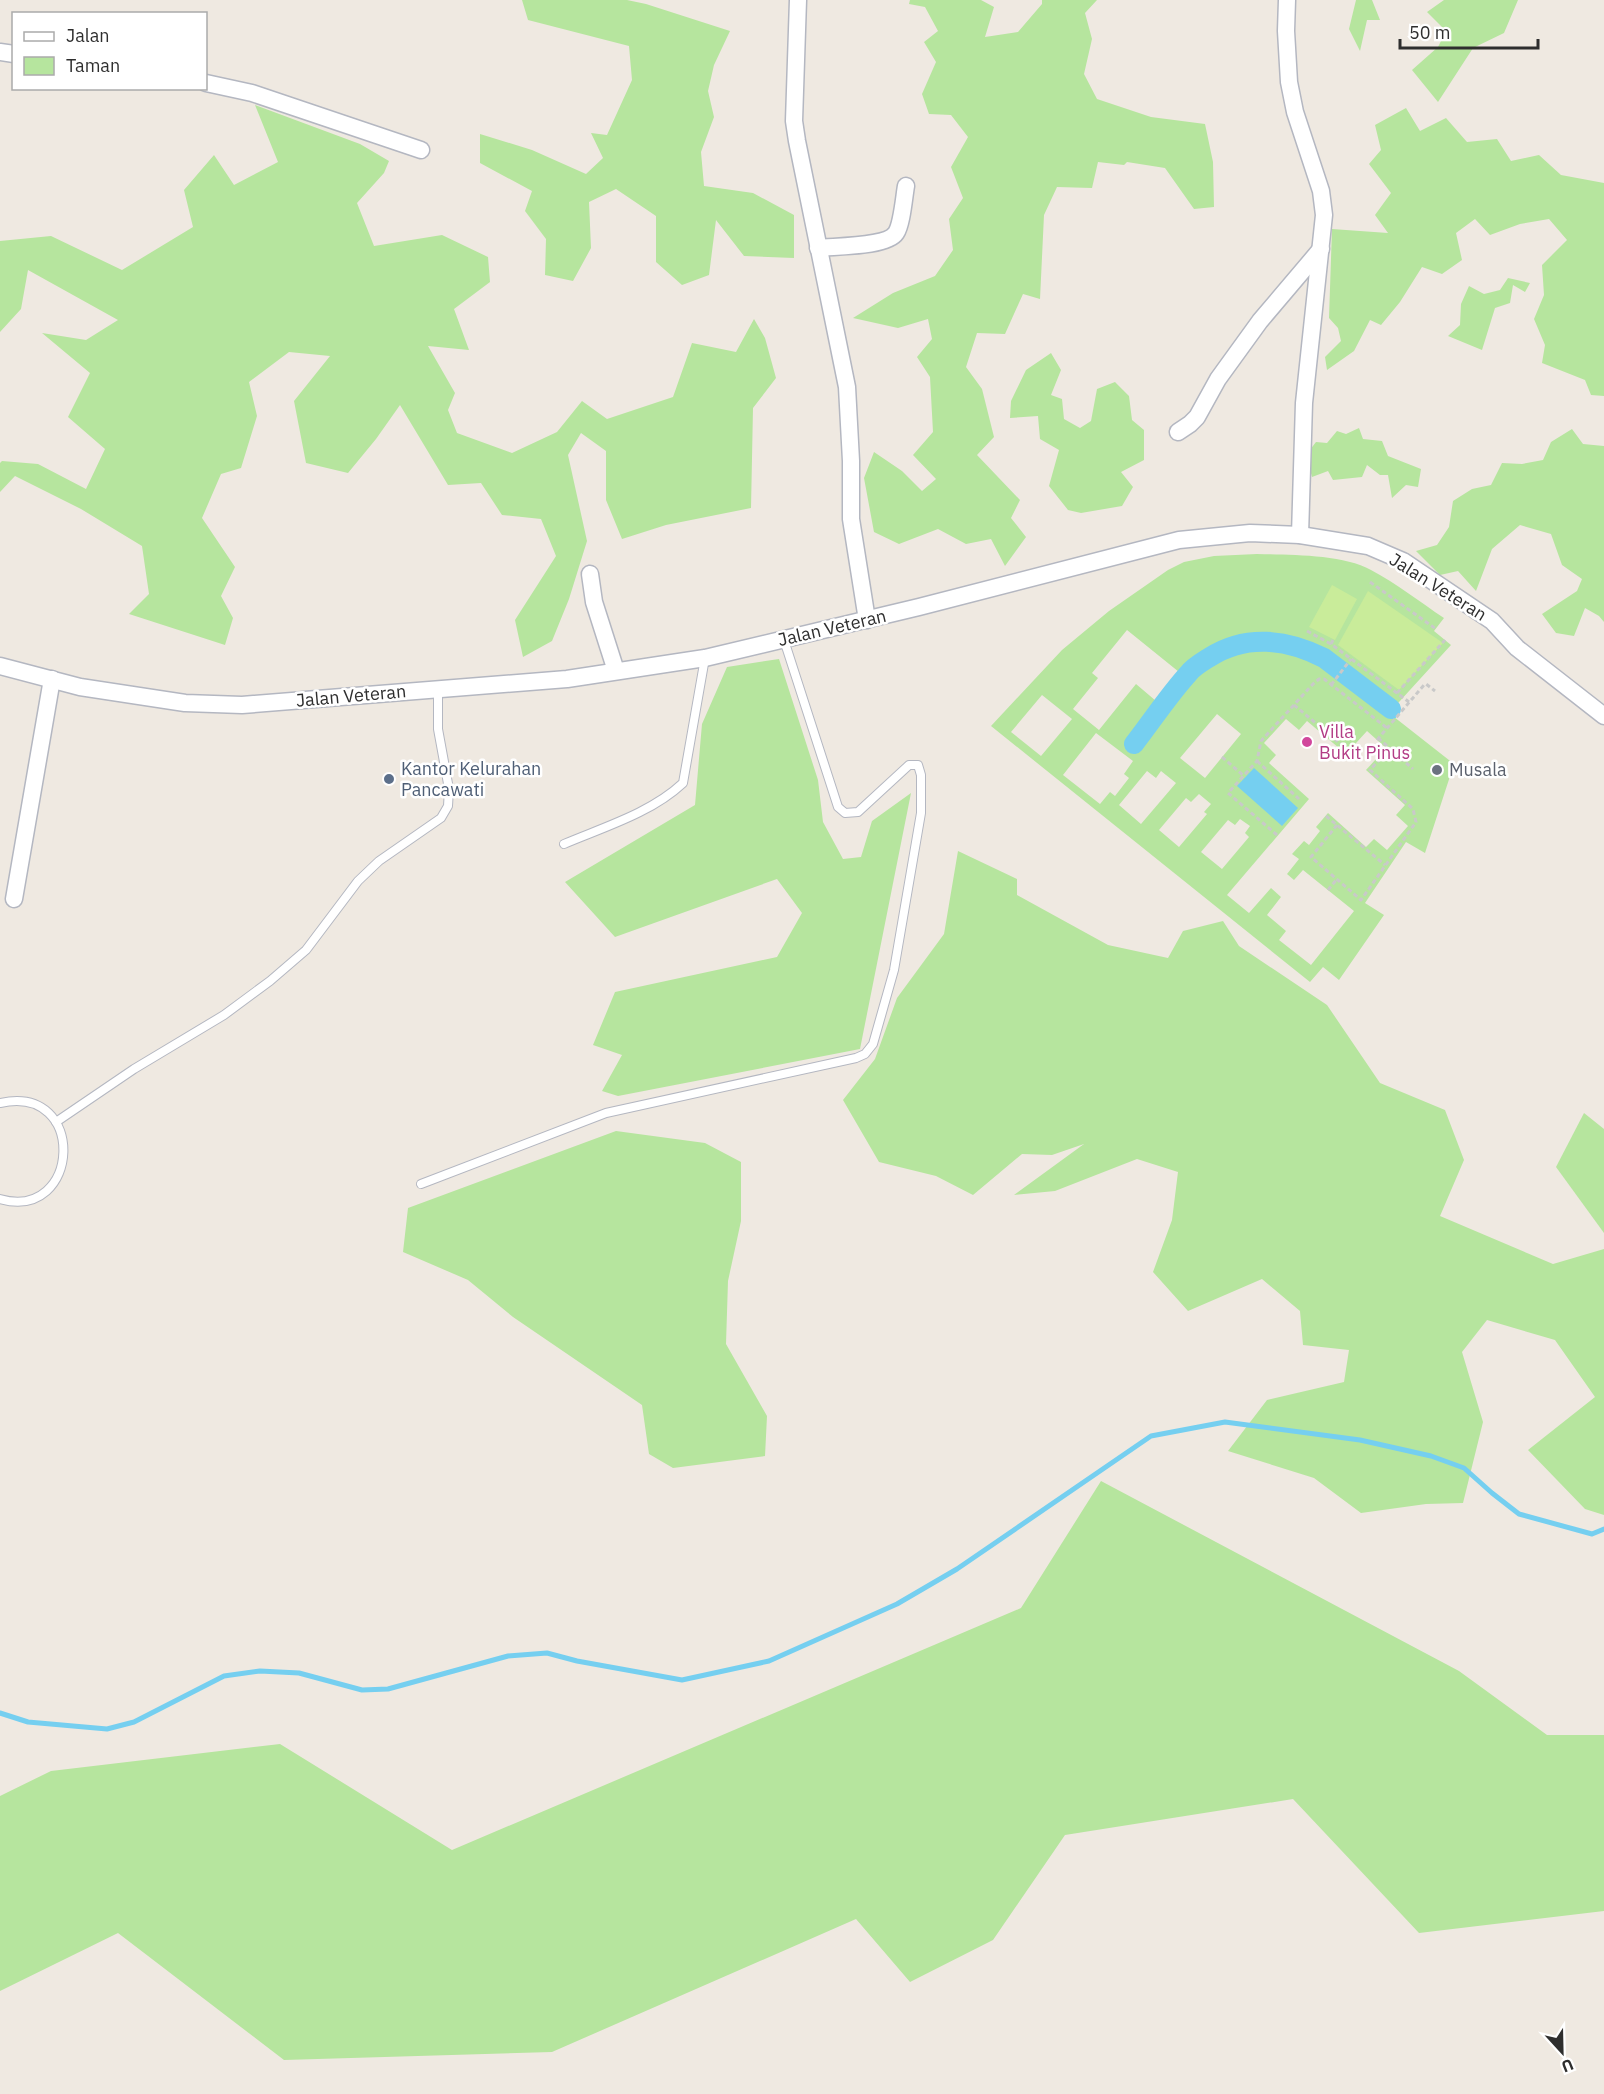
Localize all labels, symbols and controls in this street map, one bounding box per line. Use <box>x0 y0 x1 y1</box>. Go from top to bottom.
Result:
legend <box>12 12 207 90</box>
scale bar <box>1400 12 1538 50</box>
text: 50 m <box>1409 21 1451 44</box>
text: Jalan <box>66 24 110 47</box>
text: Taman <box>66 54 120 77</box>
street label: Jalan Veteran <box>1385 548 1491 626</box>
street label: Jalan Veteran <box>775 604 888 651</box>
street label: Jalan Veteran <box>295 679 407 712</box>
place label: Villa Bukit Pinus <box>1319 720 1410 764</box>
marker: Villa Bukit Pinus <box>1300 735 1314 749</box>
place label: Kantor Kelurahan Pancawati <box>401 757 541 801</box>
place label: Musala <box>1449 758 1507 781</box>
marker: Musala <box>1430 763 1444 777</box>
marker: Kantor Kelurahan Pancawati <box>382 772 396 786</box>
north arrow <box>1532 2022 1592 2082</box>
text: U <box>1559 2055 1577 2077</box>

